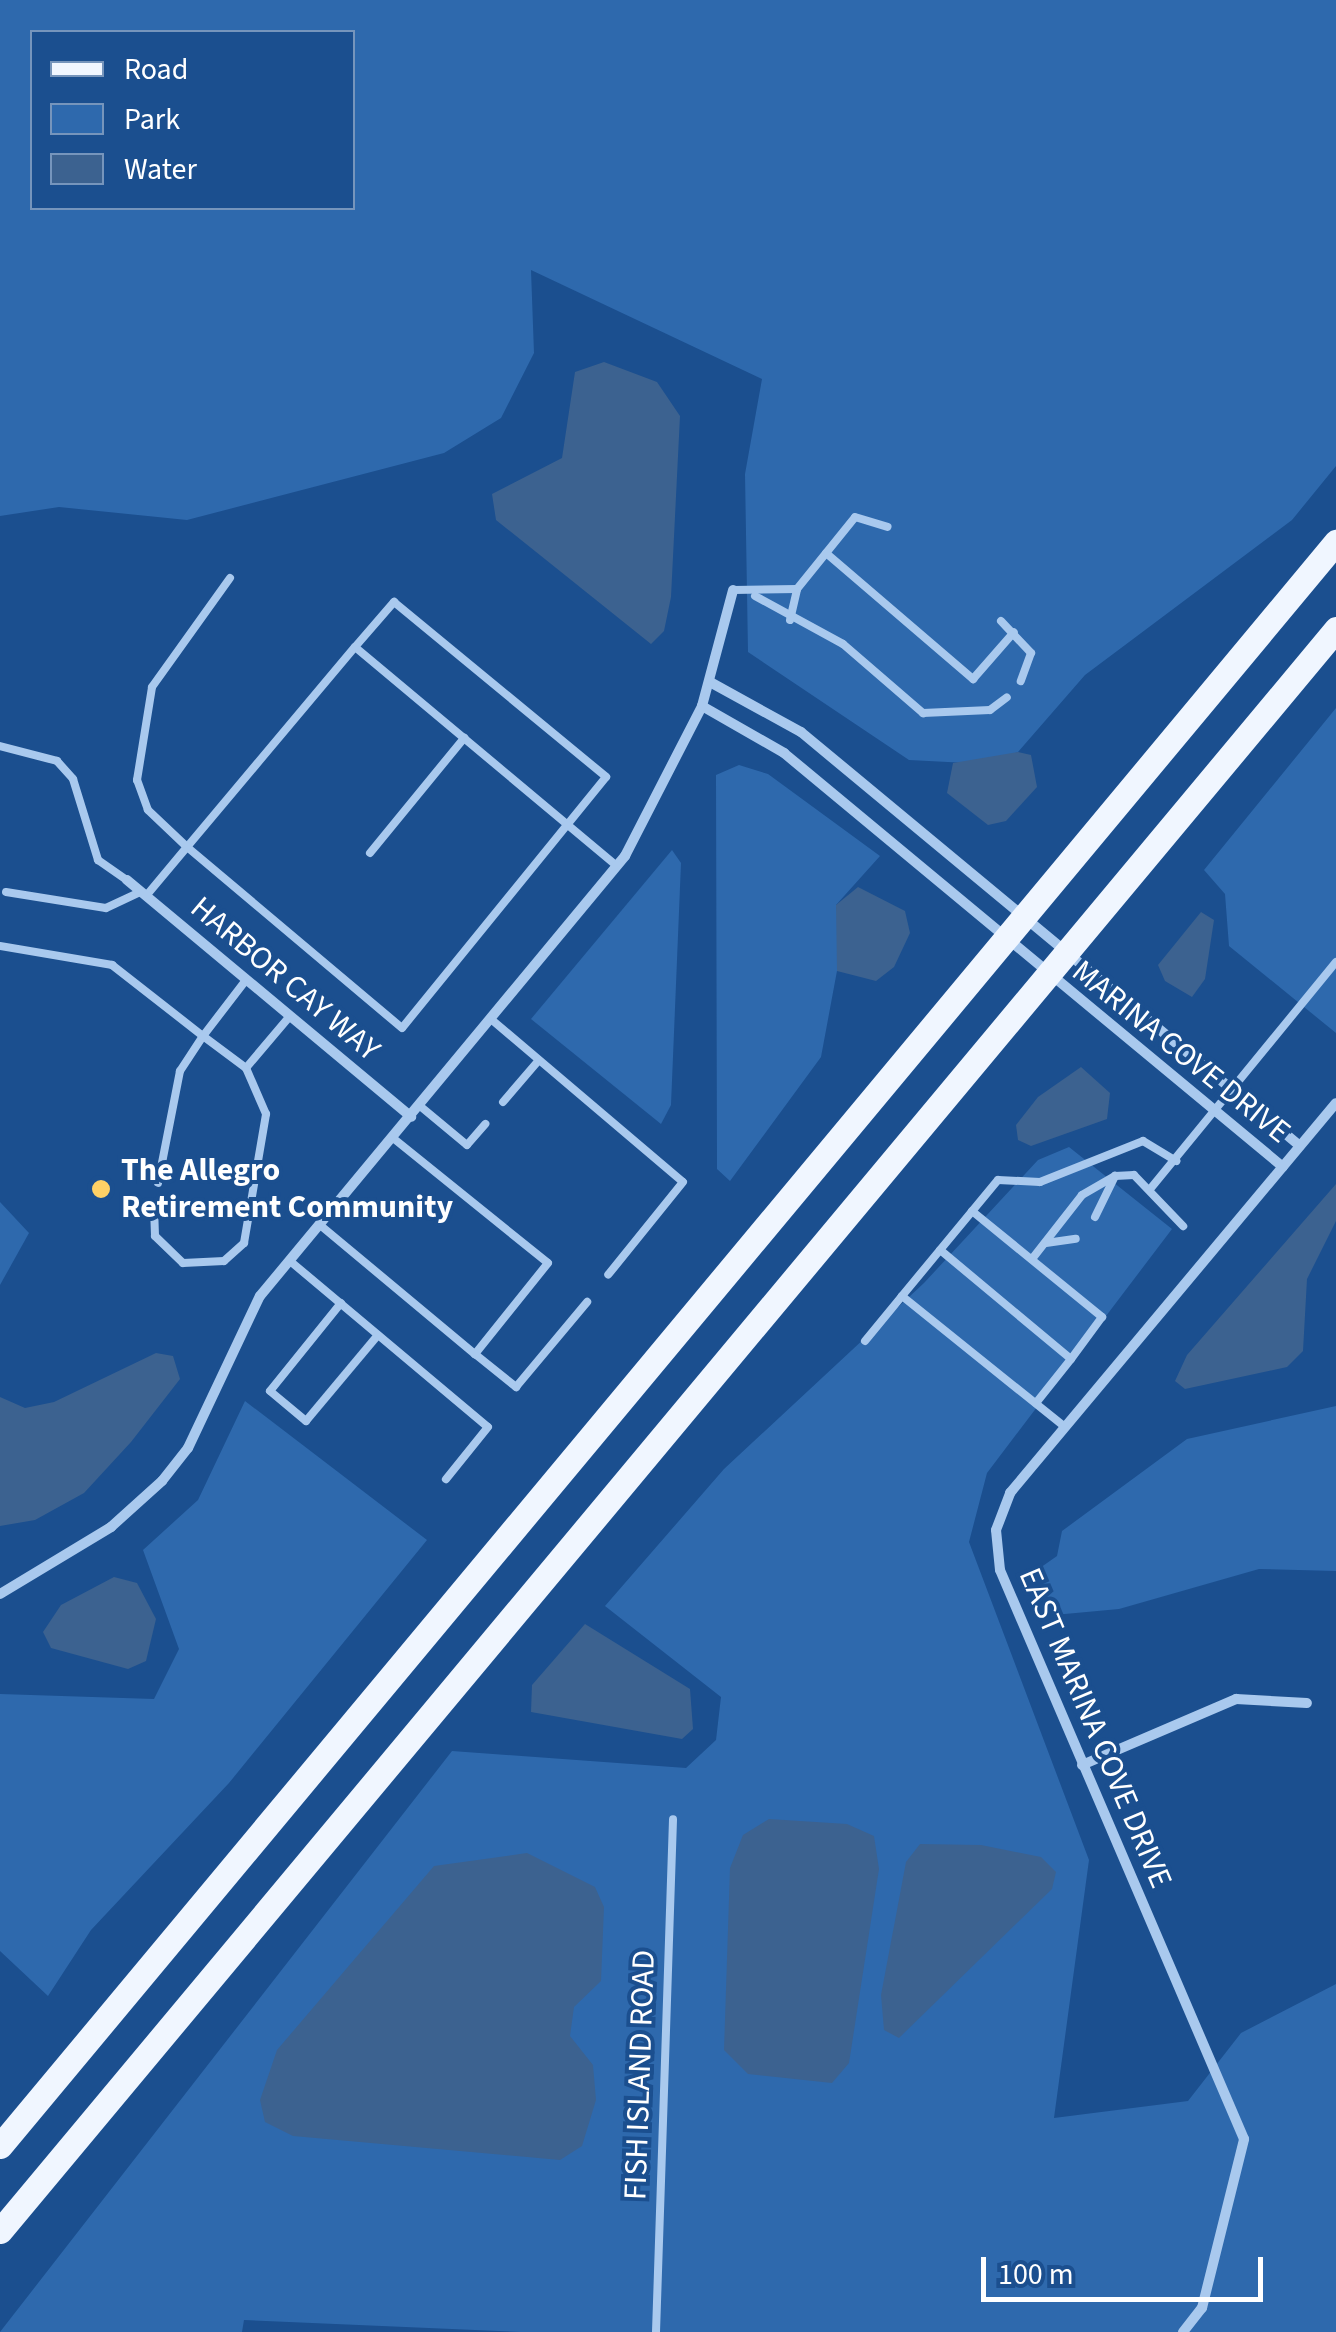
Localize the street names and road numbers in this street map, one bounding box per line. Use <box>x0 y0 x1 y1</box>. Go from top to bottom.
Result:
street label: HARBOR CAY WAY <box>183 889 387 1069</box>
street label: MARINA COVE DRIVE <box>1064 952 1298 1152</box>
street label: EAST MARINA COVE DRIVE <box>1010 1562 1180 1894</box>
street label: FISH ISLAND ROAD <box>616 1949 664 2201</box>

